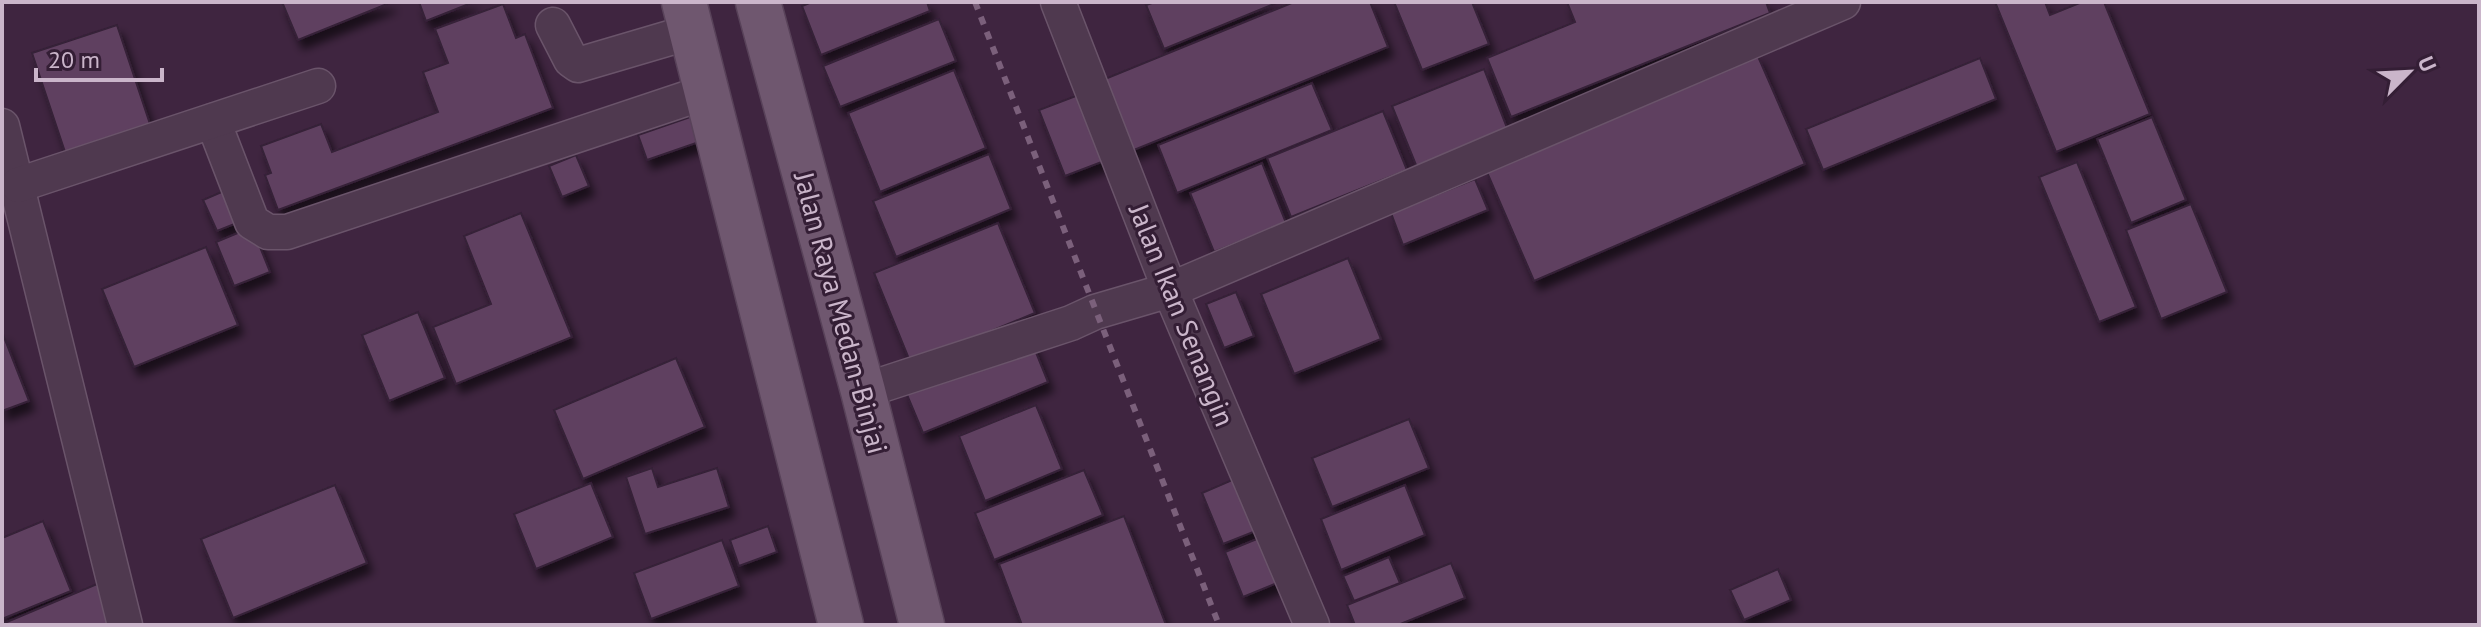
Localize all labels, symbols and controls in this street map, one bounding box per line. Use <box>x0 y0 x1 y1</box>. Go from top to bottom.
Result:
scale bar <box>36 32 162 82</box>
north arrow <box>2369 32 2449 112</box>
text: 20 m <box>48 44 100 75</box>
text: U <box>2412 52 2443 76</box>
street label: Jalan Raya Medan-Binjai <box>786 167 897 458</box>
street label: Jalan Ikan Senangin <box>1121 197 1244 431</box>

